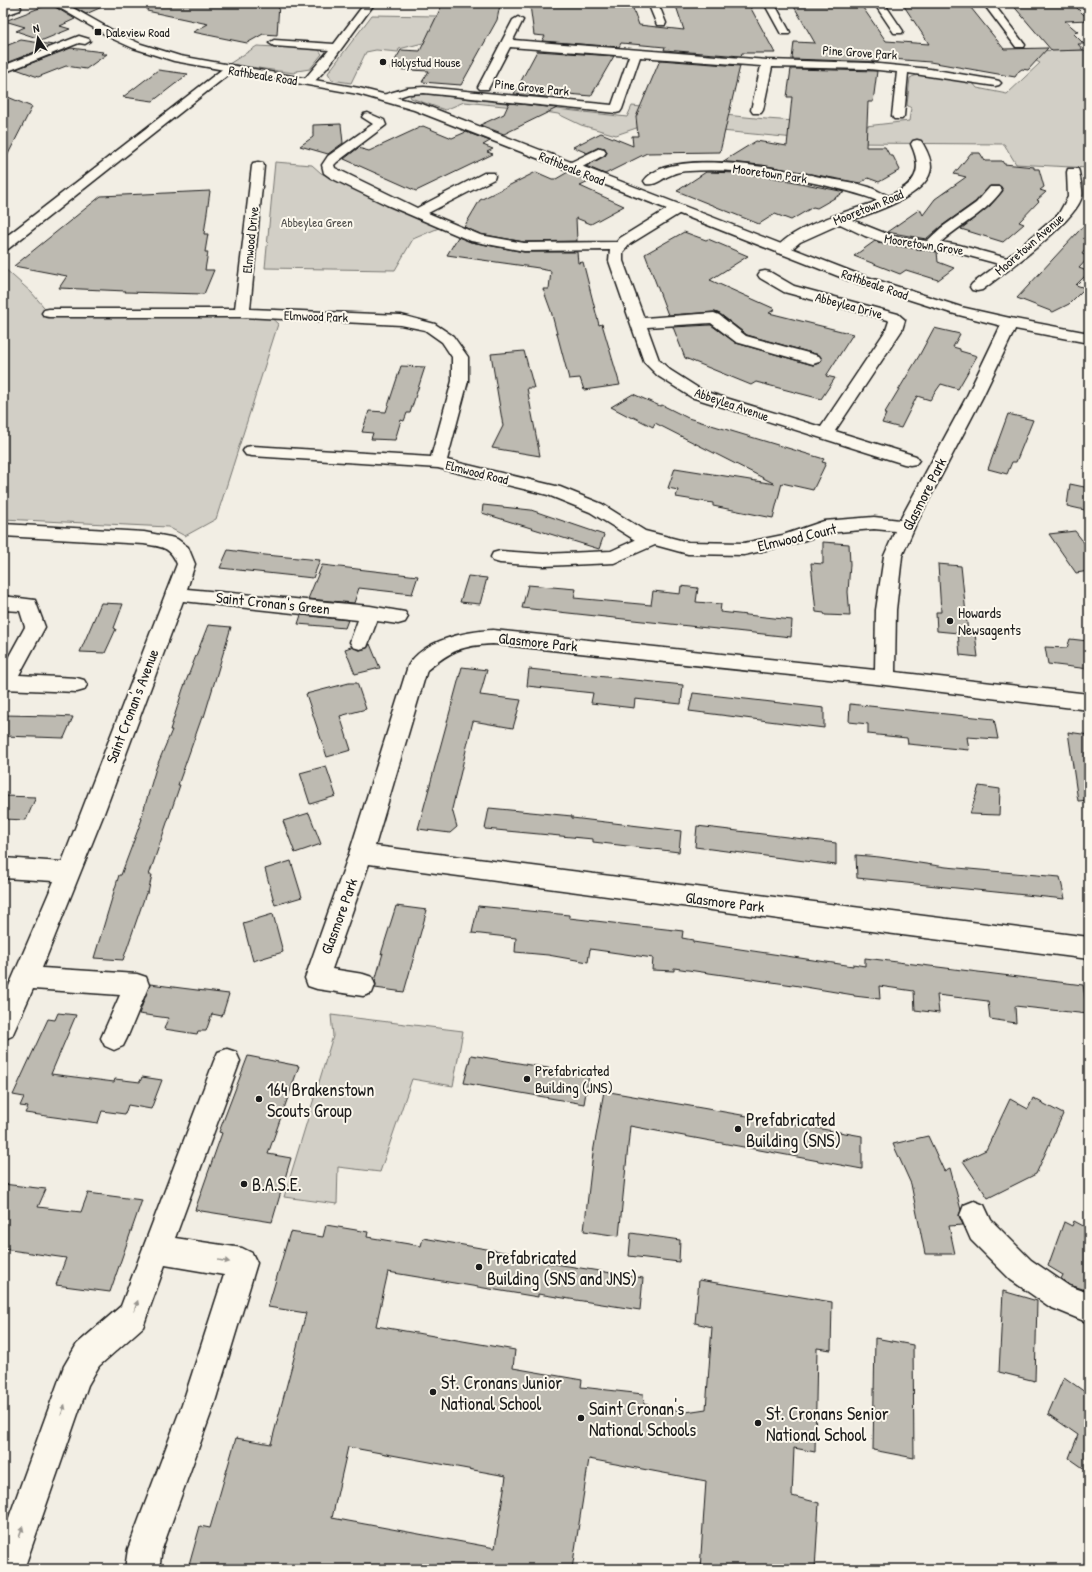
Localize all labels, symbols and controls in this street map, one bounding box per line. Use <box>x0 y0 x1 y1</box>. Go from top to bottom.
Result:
north arrow <box>18 18 58 58</box>
text: N <box>32 21 40 36</box>
place label: Daleview Road <box>106 23 170 41</box>
marker: Daleview Road <box>93 27 103 37</box>
street label: Pine Grove Park <box>822 40 899 64</box>
place label: Holystud House <box>391 53 461 71</box>
marker: Holystud House <box>378 57 388 67</box>
street label: Rathbeale Road <box>227 61 299 89</box>
street label: Pine Grove Park <box>494 74 571 100</box>
street label: Rathbeale Road <box>536 147 608 189</box>
street label: Mooretown Park <box>732 159 809 187</box>
street label: Mooretown Road <box>830 185 906 229</box>
street label: Elmwood Drive <box>238 206 262 274</box>
street label: Mooretown Avenue <box>991 209 1067 279</box>
park label: Abbeylea Green <box>281 213 353 231</box>
street label: Mooretown Grove <box>883 229 965 259</box>
street label: Rathbeale Road <box>839 264 911 304</box>
street label: Abbeylea Drive <box>813 287 885 323</box>
street label: Elmwood Park <box>284 306 349 326</box>
street label: Abbeylea Avenue <box>692 383 772 425</box>
street label: Glasmore Park <box>897 454 951 534</box>
street label: Elmwood Road <box>444 456 510 488</box>
street label: Elmwood Court <box>755 518 839 556</box>
street label: Saint Cronan's Green <box>215 587 331 619</box>
place label: Howards Newsagents <box>958 602 1021 640</box>
marker: Howards Newsagents <box>945 616 955 626</box>
street label: Glasmore Park <box>497 627 579 657</box>
street label: Saint Cronan's Avenue <box>101 646 163 766</box>
street label: Glasmore Park <box>316 875 362 957</box>
street label: Glasmore Park <box>684 887 766 917</box>
place label: Prefabricated Building (JNS) <box>535 1060 613 1098</box>
marker: Prefabricated Building (JNS) <box>522 1074 532 1084</box>
place label: 164 Brakenstown Scouts Group <box>267 1077 374 1123</box>
marker: 164 Brakenstown Scouts Group <box>254 1094 264 1104</box>
place label: Prefabricated Building (SNS) <box>746 1107 841 1153</box>
marker: Prefabricated Building (SNS) <box>733 1124 743 1134</box>
place label: B.A.S.E. <box>252 1172 302 1197</box>
marker: B.A.S.E. <box>239 1179 249 1189</box>
place label: Prefabricated Building (SNS and JNS) <box>487 1245 637 1291</box>
one-way arrow <box>218 1258 230 1264</box>
marker: Prefabricated Building (SNS and JNS) <box>474 1262 484 1272</box>
one-way arrow <box>133 1300 139 1312</box>
place label: St. Cronans Junior National School <box>441 1370 562 1416</box>
marker: St. Cronans Junior National School <box>428 1387 438 1397</box>
place label: Saint Cronan's National Schools <box>589 1396 696 1442</box>
place label: St. Cronans Senior National School <box>766 1401 889 1447</box>
one-way arrow <box>61 1403 67 1415</box>
marker: Saint Cronan's National Schools <box>576 1413 586 1423</box>
marker: St. Cronans Senior National School <box>753 1418 763 1428</box>
one-way arrow <box>18 1526 24 1538</box>

